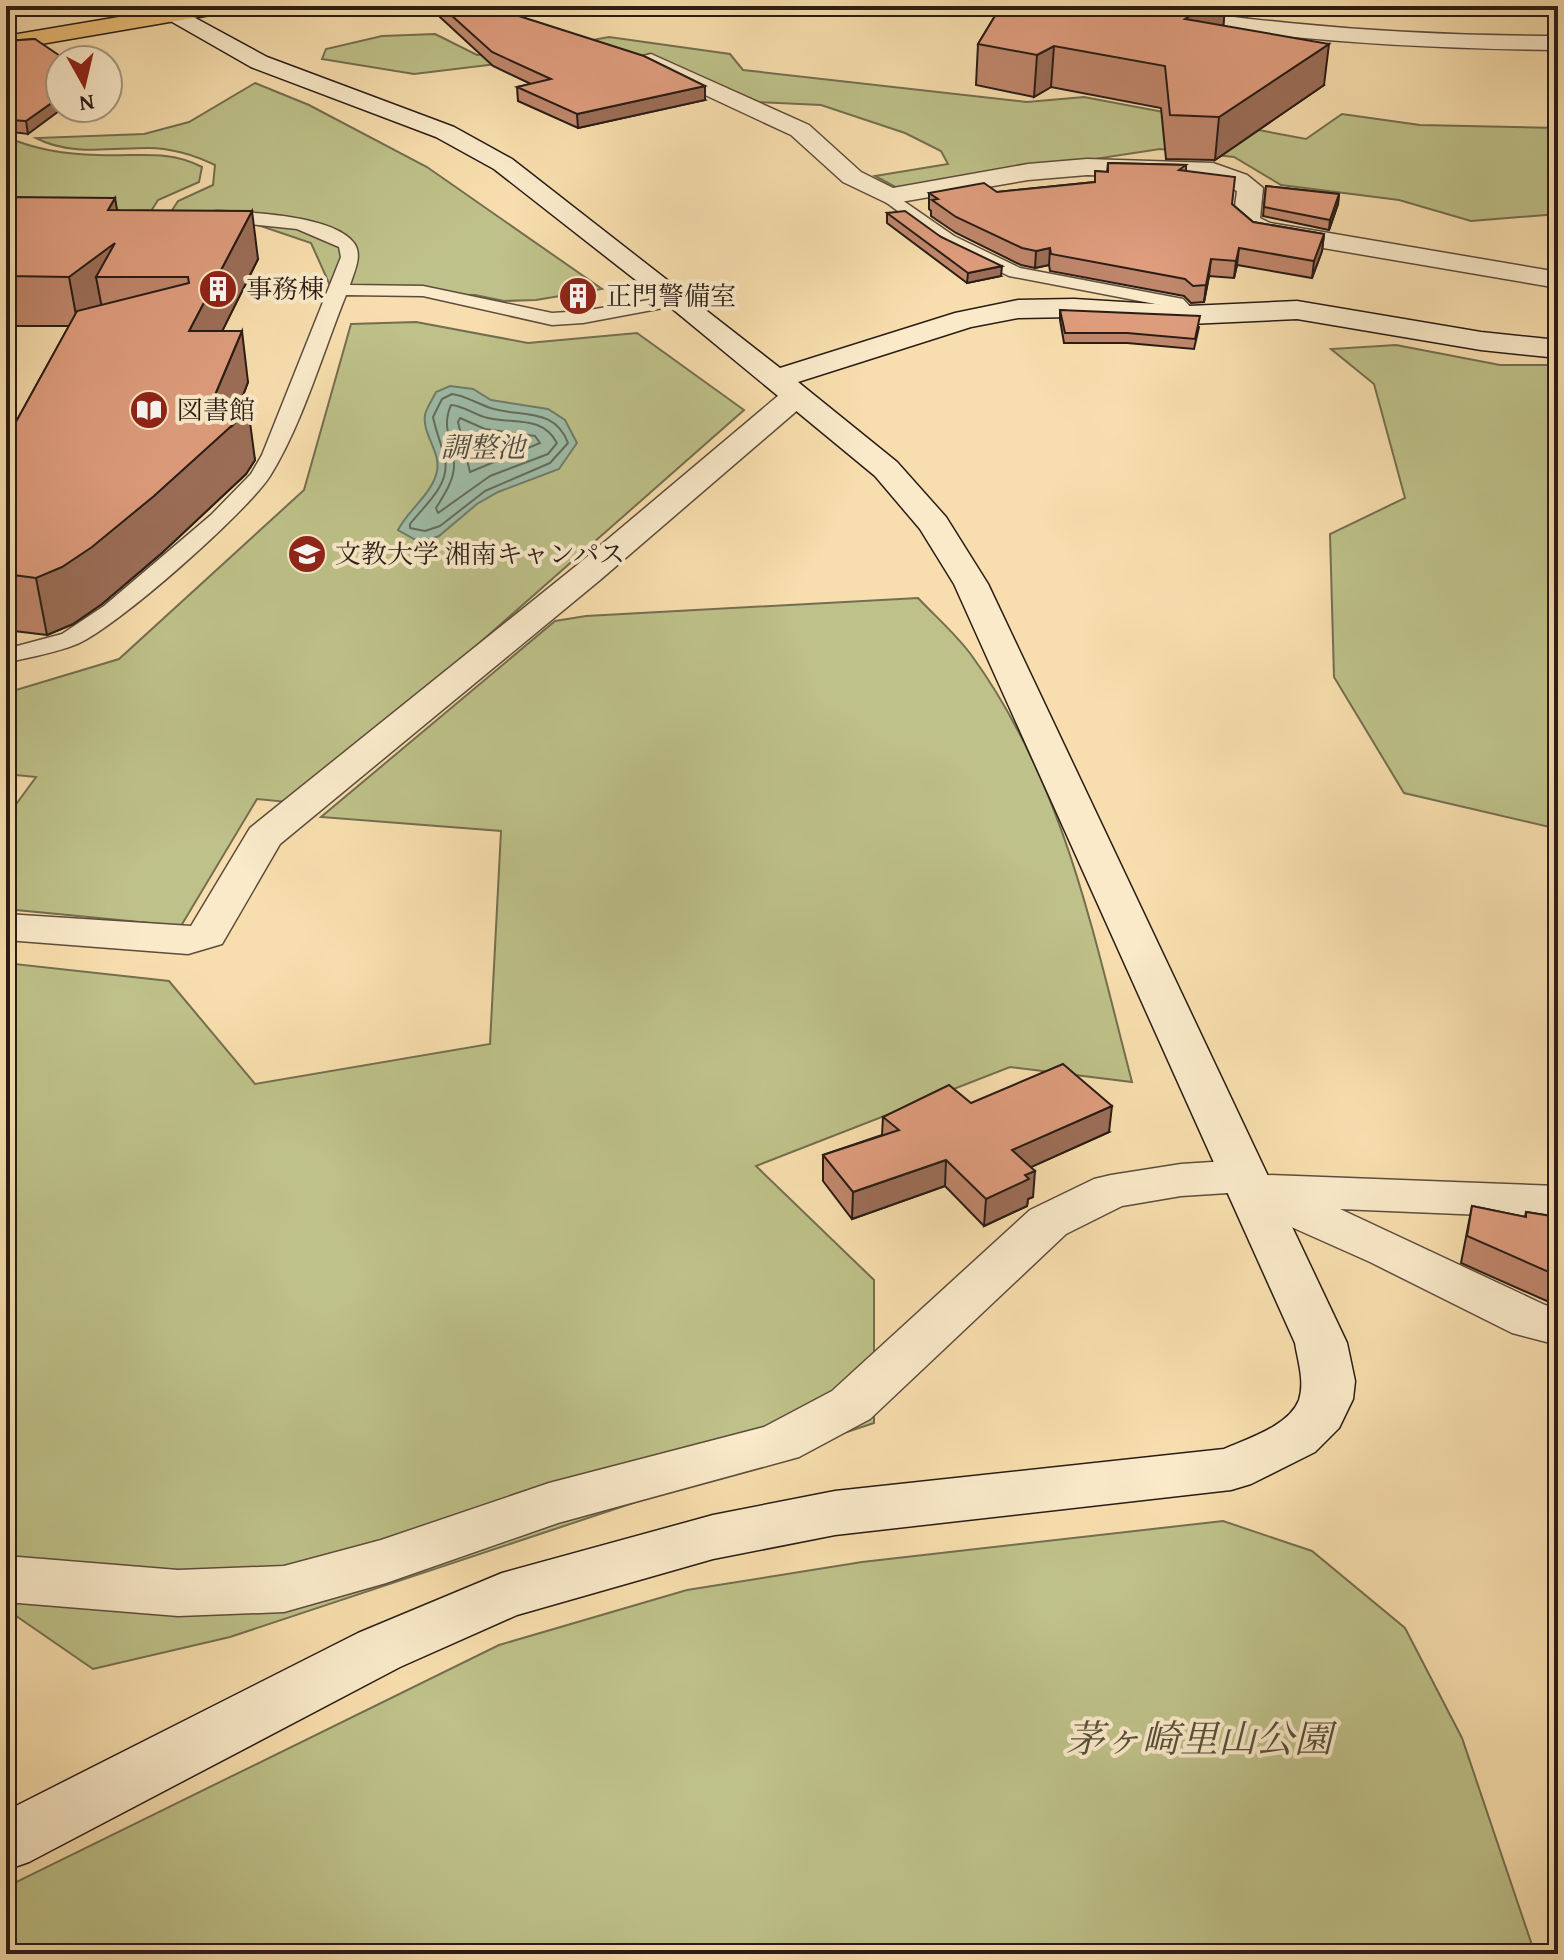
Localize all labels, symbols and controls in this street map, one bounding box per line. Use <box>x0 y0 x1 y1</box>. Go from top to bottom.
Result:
north arrow <box>44 44 124 124</box>
text: N <box>77 87 96 121</box>
building icon: 事務棟 <box>197 268 239 310</box>
place label: 事務棟 <box>246 269 324 308</box>
building icon: 正門警備室 <box>557 275 599 317</box>
place label: 正門警備室 <box>606 276 736 315</box>
library icon: 図書館 <box>128 389 170 431</box>
place label: 図書館 <box>177 390 255 429</box>
water label: 調整池 <box>441 426 528 467</box>
school or university icon: 文教大学 湘南キャンパス <box>286 533 328 575</box>
place label: 文教大学 湘南キャンパス <box>335 534 625 573</box>
park label: 茅ヶ崎里山公園 <box>1066 1710 1338 1766</box>

